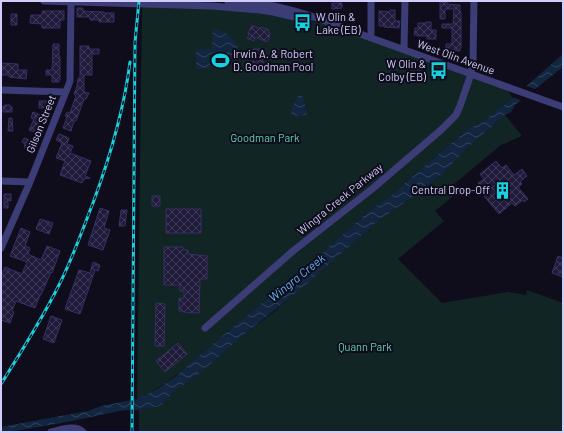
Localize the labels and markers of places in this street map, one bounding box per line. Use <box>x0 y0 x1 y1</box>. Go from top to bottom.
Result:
place label: W Olin & Lake (EB) <box>316 10 361 36</box>
bus stop icon: W Olin & Lake (EB) <box>293 13 313 33</box>
place label: Irwin A. & Robert D. Goodman Pool <box>233 47 313 73</box>
sports icon: Irwin A. & Robert D. Goodman Pool <box>210 50 230 70</box>
place label: W Olin & Colby (EB) <box>378 57 426 83</box>
bus stop icon: W Olin & Colby (EB) <box>429 60 449 80</box>
building icon: Central Drop-Off <box>493 180 513 200</box>
place label: Central Drop-Off <box>411 183 490 196</box>

